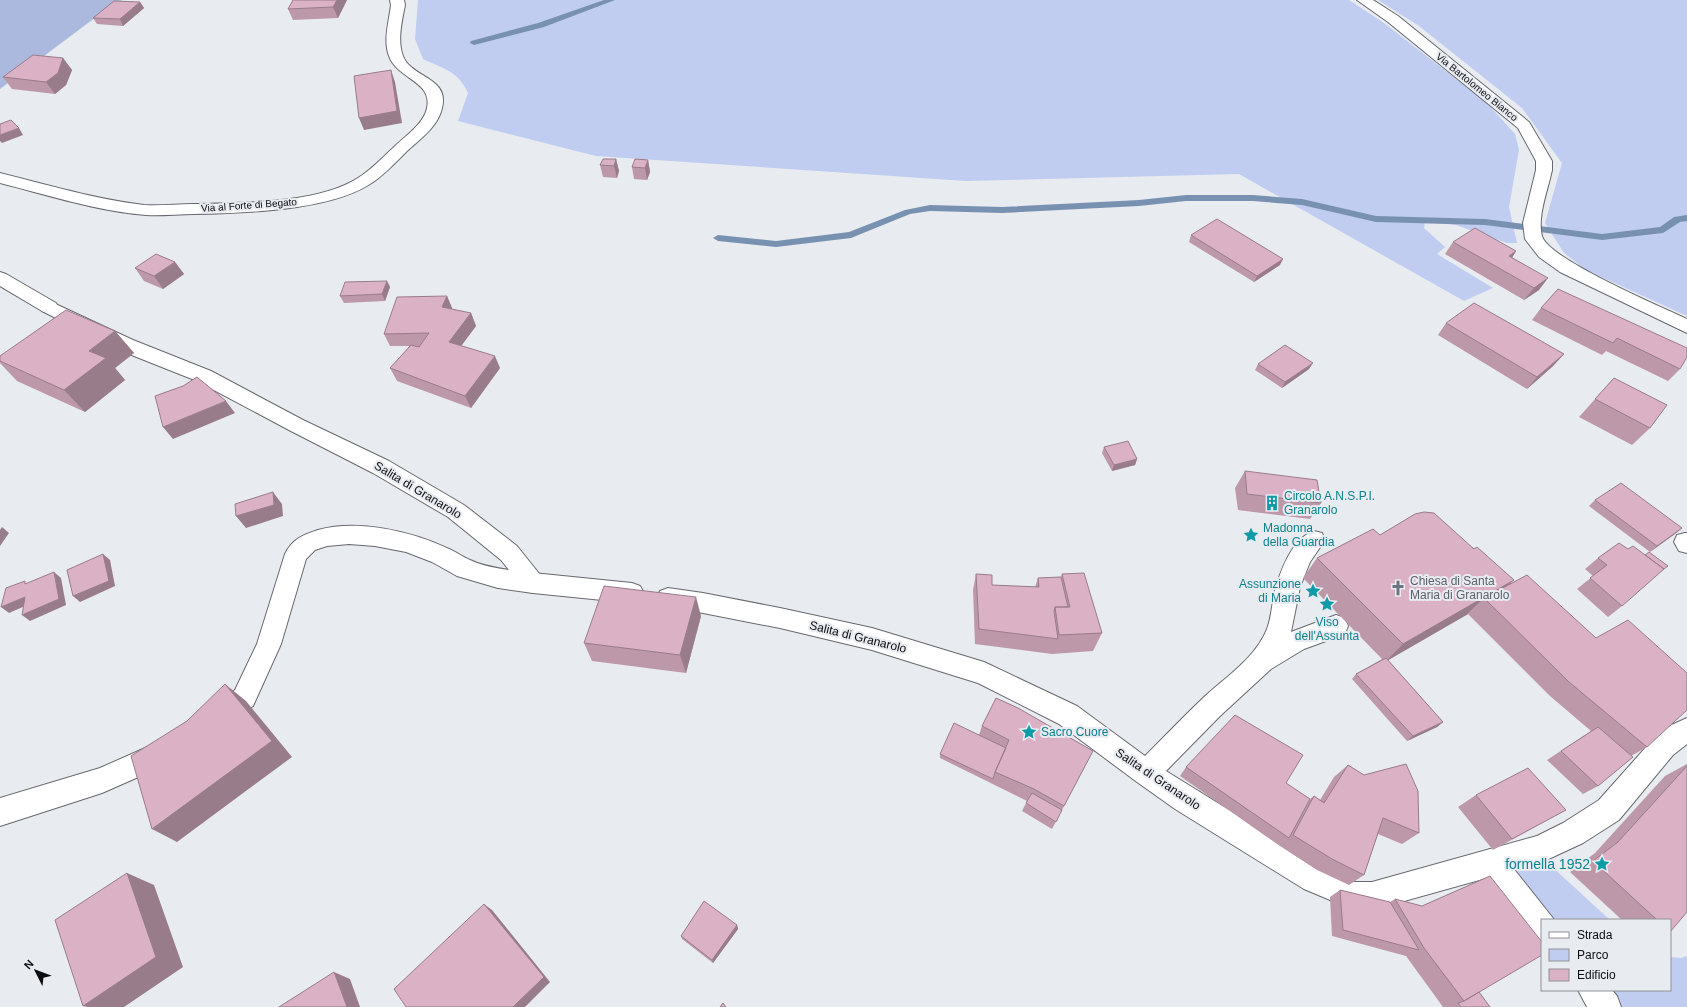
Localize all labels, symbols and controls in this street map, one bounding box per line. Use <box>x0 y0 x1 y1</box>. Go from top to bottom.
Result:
street label: Via Bartolomeo Bianco <box>1434 51 1520 124</box>
street label: Via al Forte di Begato <box>201 196 298 214</box>
street label: Salita di Granarolo <box>372 458 464 522</box>
place label: Circolo A.N.S.P.I. Granarolo <box>1284 489 1375 517</box>
building icon: Circolo A.N.S.P.I. Granarolo <box>1263 494 1281 512</box>
place label: Madonna della Guardia <box>1263 521 1335 549</box>
place icon: Madonna della Guardia <box>1242 526 1260 544</box>
place label: Chiesa di Santa Maria di Granarolo <box>1410 574 1510 602</box>
place label: Assunzione di Maria <box>1239 577 1301 605</box>
church icon: Chiesa di Santa Maria di Granarolo <box>1389 579 1407 597</box>
place icon: Assunzione di Maria <box>1304 582 1322 600</box>
place icon: Viso dell'Assunta <box>1318 595 1336 613</box>
place label: Viso dell'Assunta <box>1295 615 1359 643</box>
street label: Salita di Granarolo <box>808 618 908 656</box>
place icon: Sacro Cuore <box>1020 723 1038 741</box>
place label: Sacro Cuore <box>1041 725 1109 739</box>
street label: Salita di Granarolo <box>1113 745 1203 813</box>
place icon: formella 1952 <box>1593 855 1611 873</box>
place label: formella 1952 <box>1505 856 1590 872</box>
legend <box>1541 919 1671 991</box>
text: Strada <box>1577 928 1613 942</box>
text: Parco <box>1577 948 1609 962</box>
north arrow <box>16 951 56 991</box>
text: N <box>21 957 36 971</box>
text: Edificio <box>1577 968 1616 982</box>

